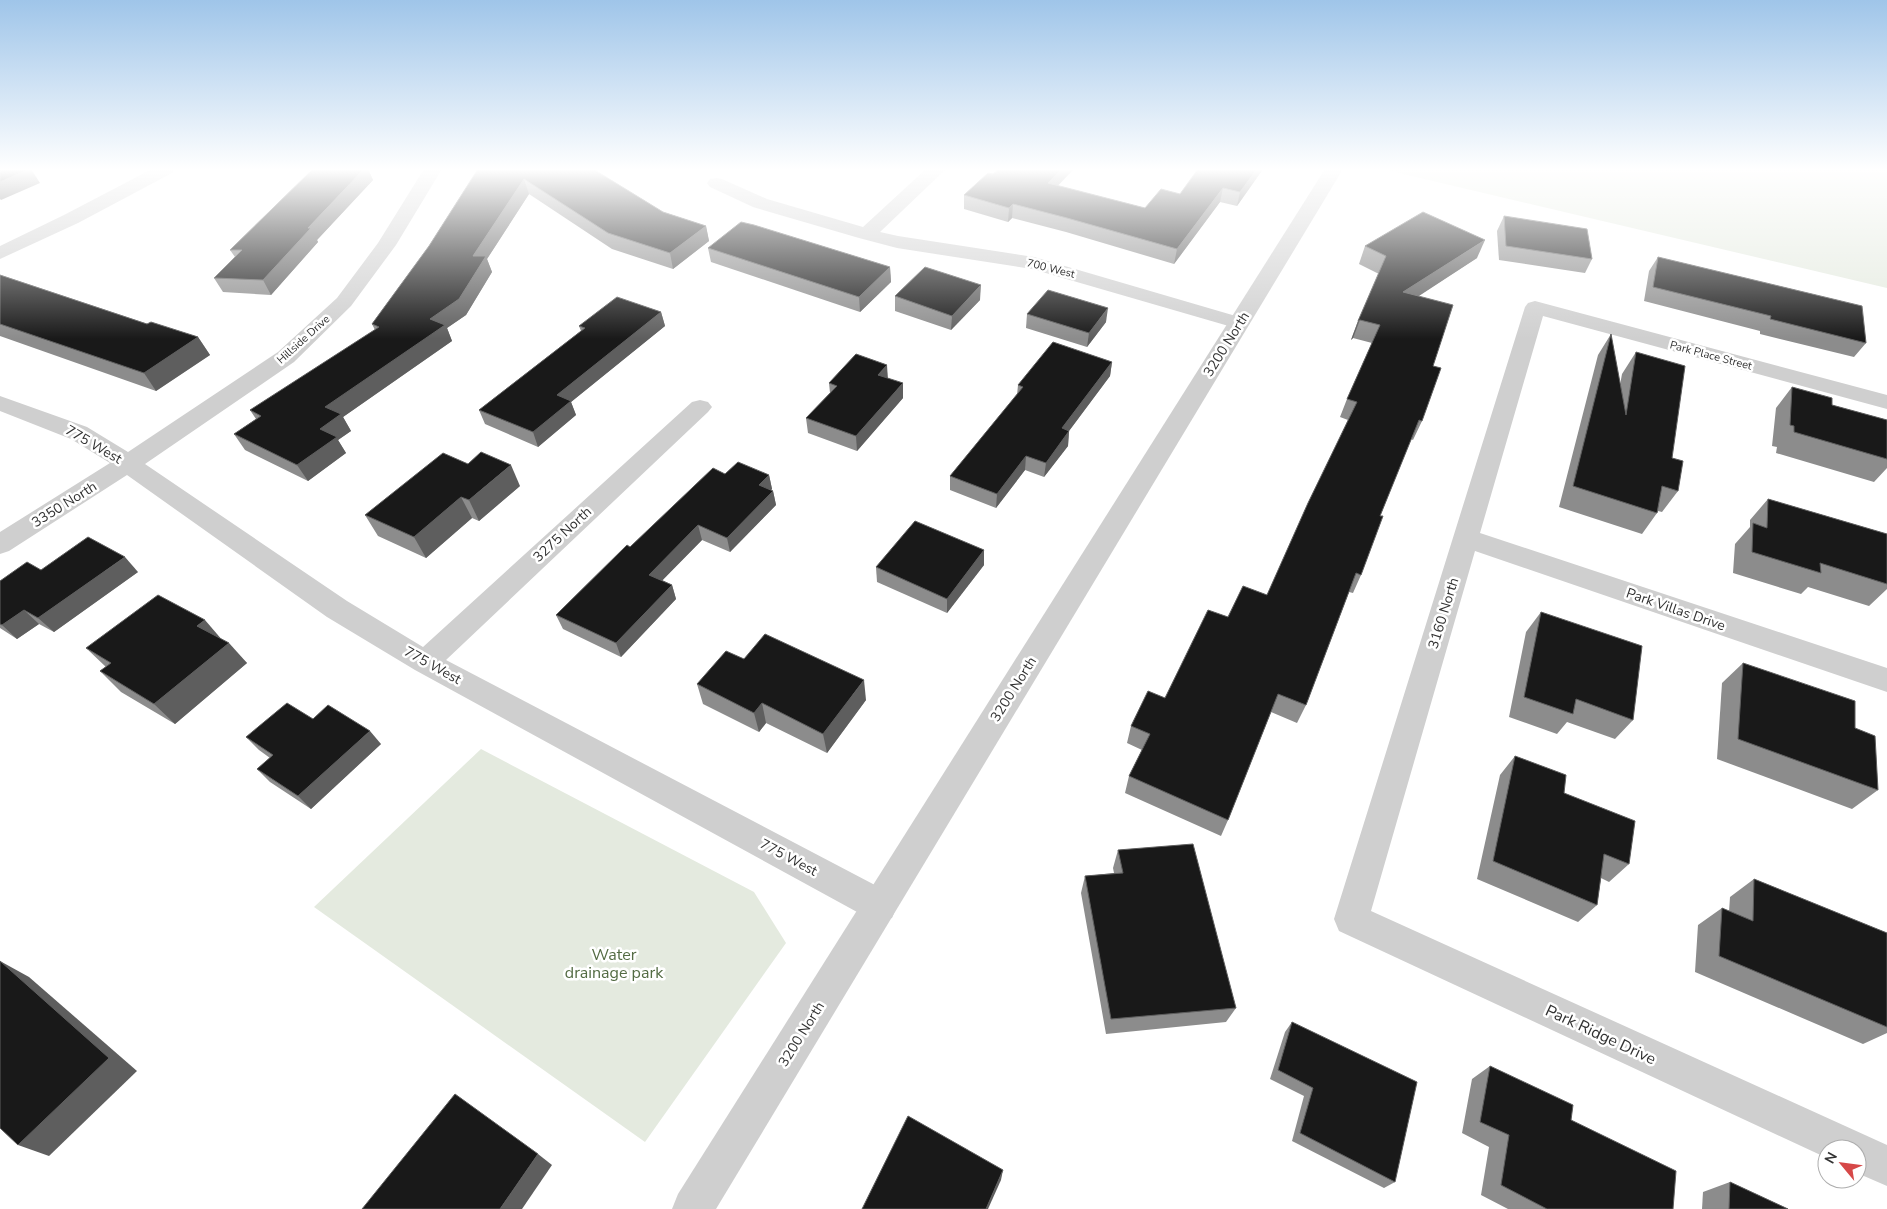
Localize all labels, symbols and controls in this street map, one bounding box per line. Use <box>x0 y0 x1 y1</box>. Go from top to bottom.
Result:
street label: 700 West <box>1025 255 1077 282</box>
street label: 3200 North <box>1199 308 1254 380</box>
street label: Hillside Drive <box>274 311 333 367</box>
street label: Park Place Street <box>1668 337 1754 374</box>
street label: 775 West <box>62 421 126 468</box>
street label: 3350 North <box>28 477 100 532</box>
street label: 3275 North <box>529 502 596 566</box>
street label: 3160 North <box>1424 575 1463 651</box>
street label: Park Villas Drive <box>1624 584 1728 635</box>
street label: 775 West <box>401 642 465 689</box>
street label: 3200 North <box>986 653 1041 725</box>
street label: 775 West <box>757 834 821 881</box>
park label: Water drainage park <box>565 944 664 984</box>
street label: 3200 North <box>774 998 829 1070</box>
street label: Park Ridge Drive <box>1542 1000 1659 1070</box>
north arrow <box>1817 1139 1867 1189</box>
text: N <box>1820 1149 1842 1167</box>

